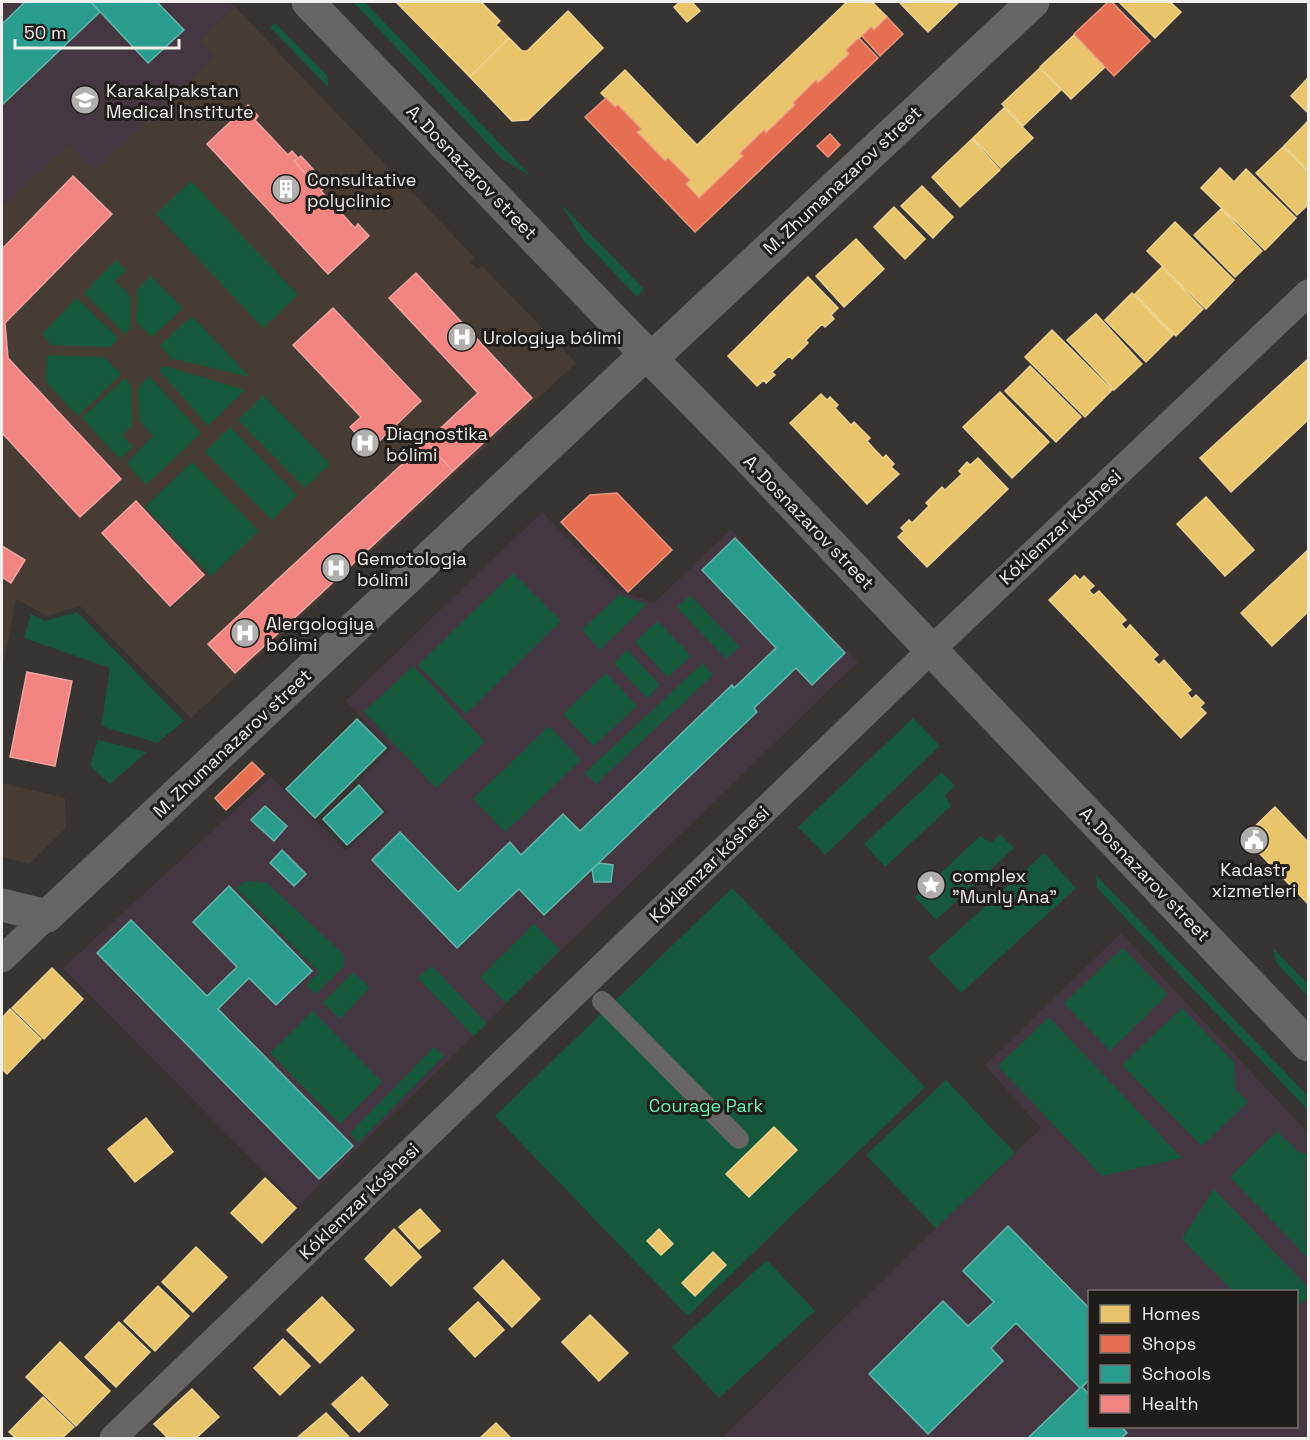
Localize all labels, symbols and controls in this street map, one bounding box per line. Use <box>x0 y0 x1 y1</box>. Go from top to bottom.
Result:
scale bar <box>15 12 178 50</box>
text: 50 m <box>24 21 66 44</box>
place label: Karakalpakstan Medical Institute <box>106 79 254 123</box>
school or university icon: Karakalpakstan Medical Institute <box>69 84 101 116</box>
street label: A. Dosnazarov street <box>402 100 542 244</box>
street label: M. Zhumanazarov street <box>758 101 926 259</box>
place label: Consultative polyclinic <box>307 168 416 212</box>
building icon: Consultative polyclinic <box>270 173 302 205</box>
hospital icon: Urologiya bólimi <box>446 321 478 353</box>
place label: Urologiya bólimi <box>483 326 622 349</box>
place label: Diagnostika bólimi <box>386 422 488 466</box>
hospital icon: Diagnostika bólimi <box>349 427 381 459</box>
street label: A. Dosnazarov street <box>739 450 879 594</box>
street label: Kóklemzar kóshesi <box>994 465 1126 589</box>
place label: Gemotologia bólimi <box>357 547 467 591</box>
hospital icon: Gemotologia bólimi <box>320 552 352 584</box>
place label: Alergologiya bólimi <box>266 612 374 656</box>
hospital icon: Alergologiya bólimi <box>229 617 261 649</box>
street label: M. Zhumanazarov street <box>148 664 316 822</box>
street label: Kóklemzar kóshesi <box>644 801 774 927</box>
street label: A. Dosnazarov street <box>1075 802 1215 946</box>
public building icon: Kadastr xizmetleri <box>1238 824 1270 856</box>
place label: Kadastr xizmetleri <box>1212 858 1296 902</box>
place label: complex "Munly Ana" <box>952 864 1057 908</box>
place icon: complex "Munly Ana" <box>915 869 947 901</box>
park label: Courage Park <box>649 1094 764 1117</box>
street label: Kóklemzar kóshesi <box>294 1138 424 1264</box>
legend <box>1088 1290 1298 1428</box>
text: Homes <box>1142 1302 1201 1325</box>
text: Shops <box>1142 1332 1196 1355</box>
text: Schools <box>1142 1362 1211 1385</box>
text: Health <box>1142 1392 1199 1415</box>

